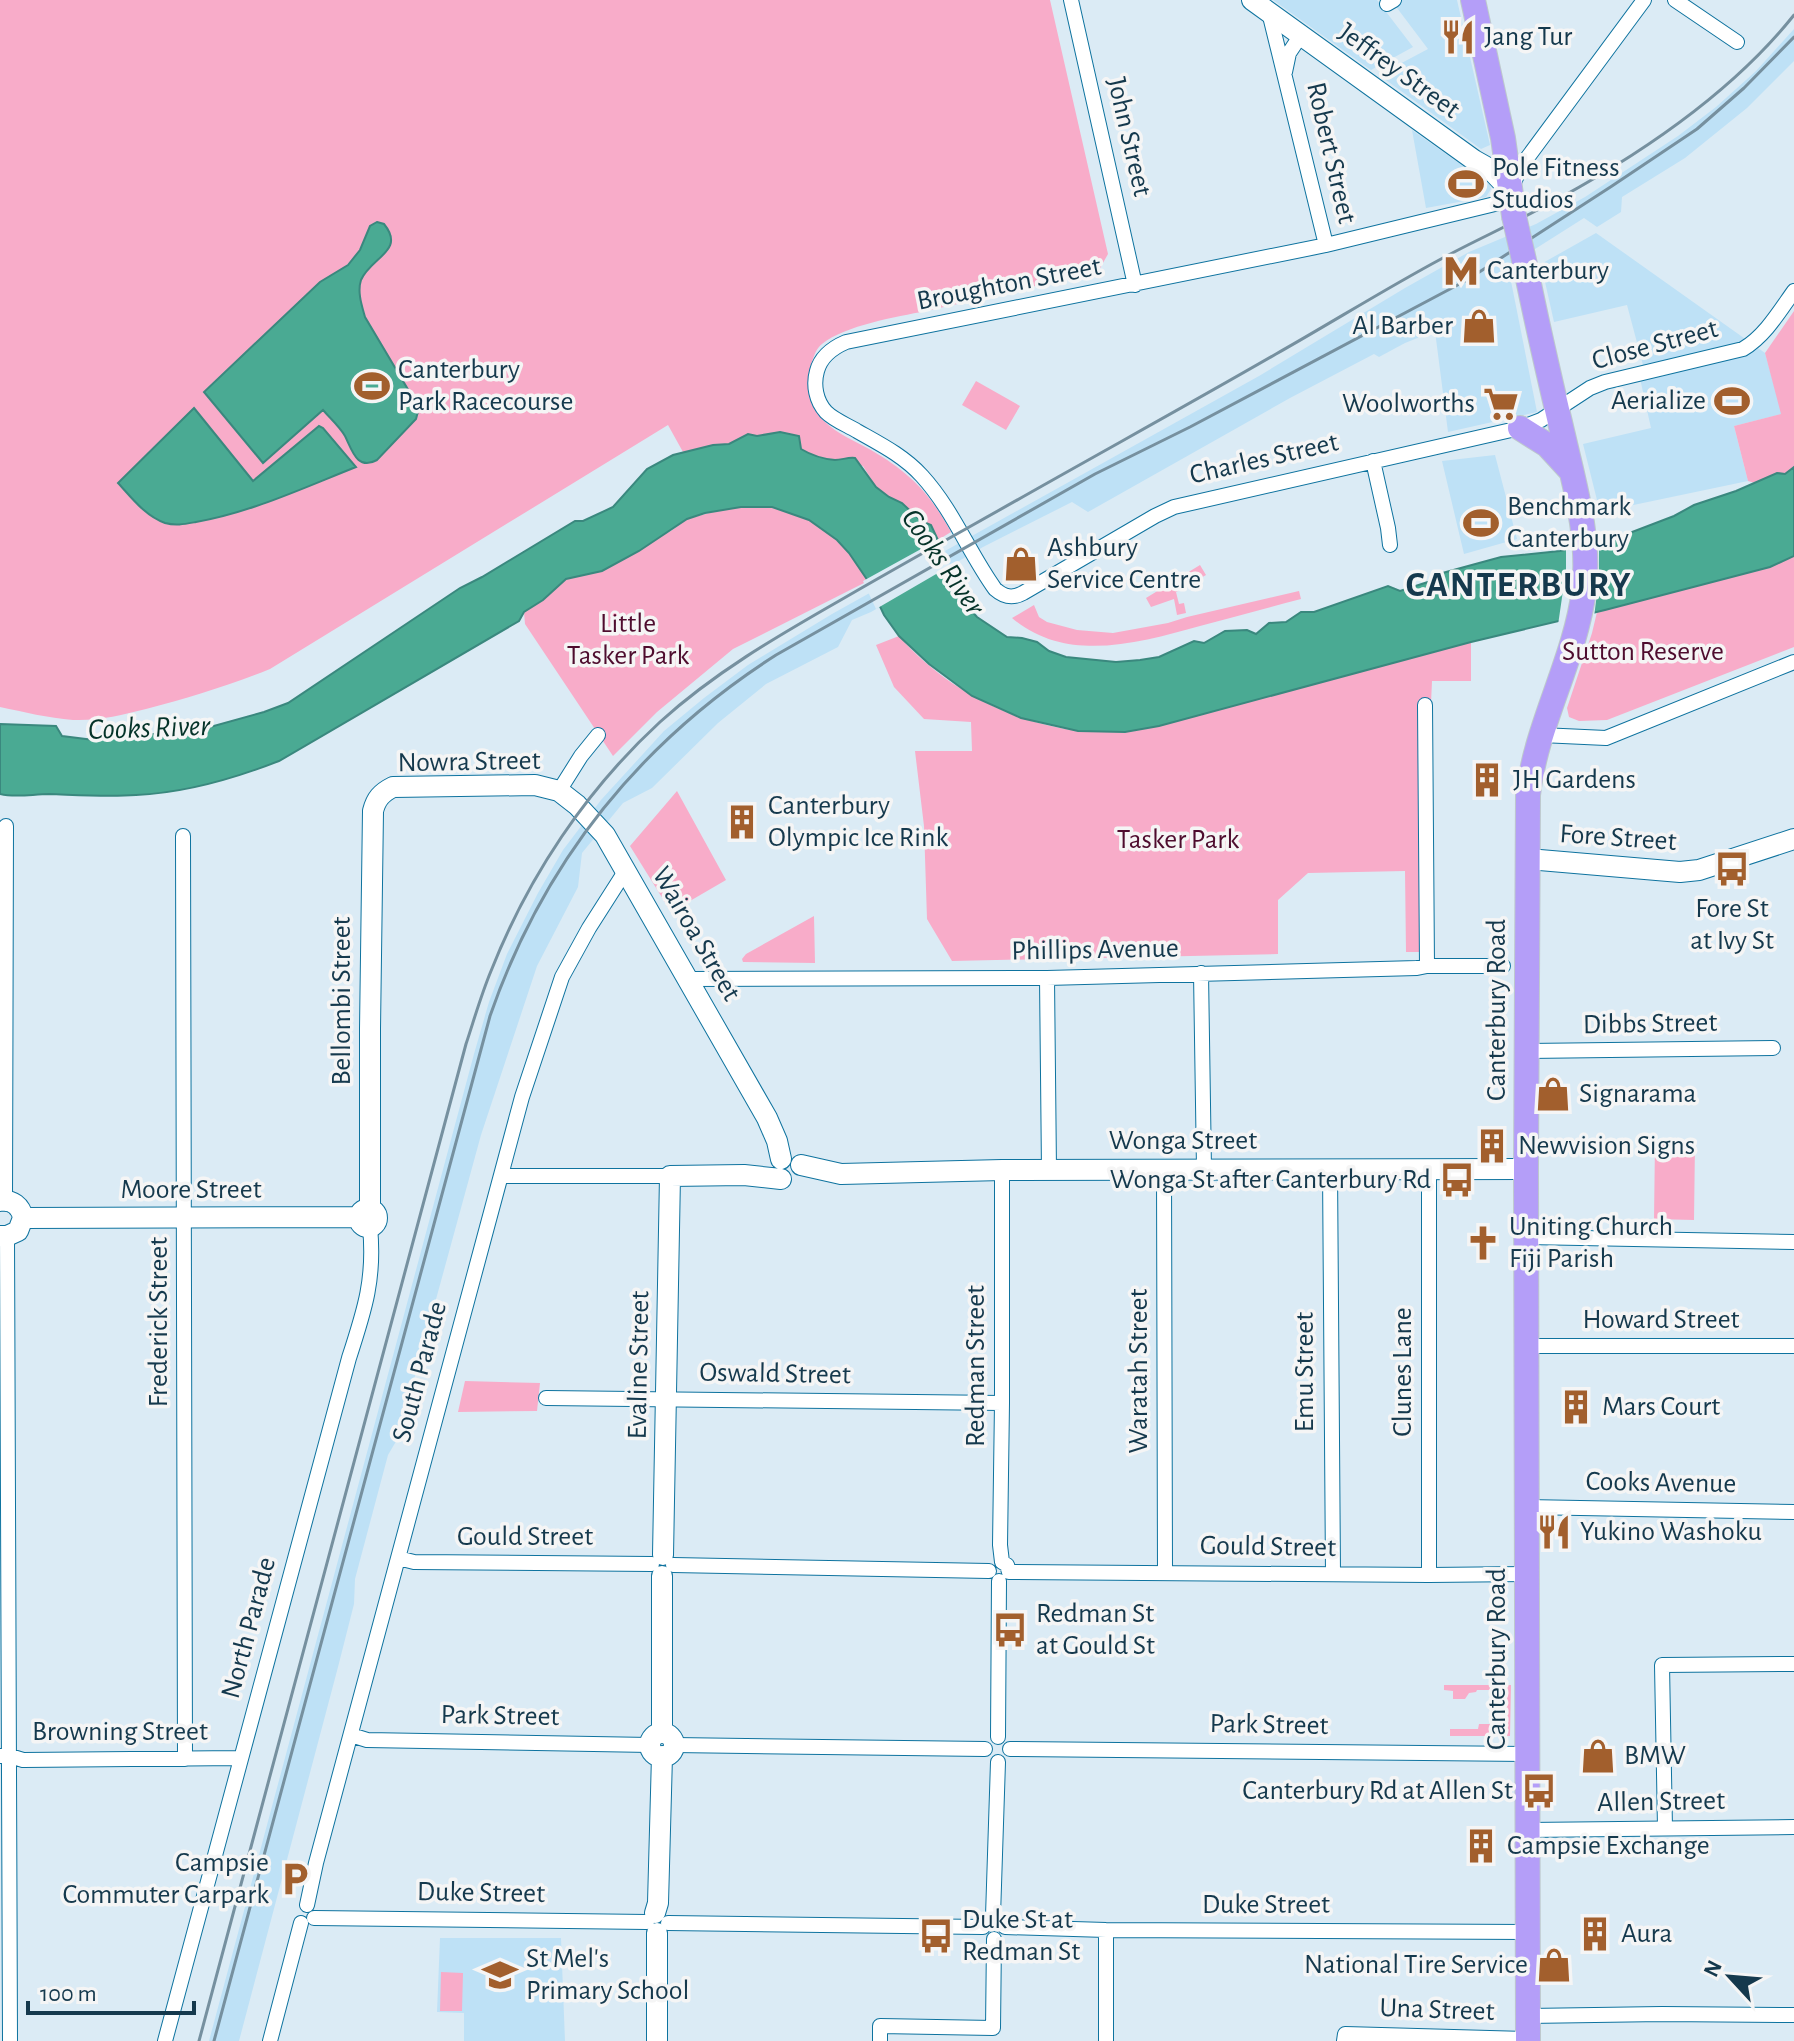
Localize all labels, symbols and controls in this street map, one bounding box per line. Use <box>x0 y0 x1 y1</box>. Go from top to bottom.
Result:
street label: Jeffrey Street <box>1333 18 1465 124</box>
restaurant icon: Jang Tur <box>1439 18 1477 56</box>
place label: Jang Tur <box>1484 23 1572 51</box>
street label: John Street <box>1102 75 1156 199</box>
street label: Robert Street <box>1301 80 1361 226</box>
place label: Pole Fitness Studios <box>1492 154 1620 214</box>
sports icon: Pole Fitness Studios <box>1447 165 1485 203</box>
street label: Broughton Street <box>915 252 1104 316</box>
metro station icon: Canterbury <box>1442 252 1480 290</box>
place label: Canterbury <box>1487 257 1609 285</box>
shop icon: Al Barber <box>1460 307 1498 345</box>
place label: Al Barber <box>1352 312 1453 340</box>
street label: Close Street <box>1589 315 1721 375</box>
place label: Canterbury Park Racecourse <box>398 356 573 416</box>
sports icon: Canterbury Park Racecourse <box>353 367 391 405</box>
sports icon: Aerialize <box>1713 382 1751 420</box>
supermarket icon: Woolworths <box>1482 385 1520 423</box>
place label: Aerialize <box>1611 387 1706 415</box>
place label: Woolworths <box>1342 390 1475 418</box>
street label: Charles Street <box>1187 428 1341 490</box>
place label: Benchmark Canterbury <box>1507 493 1631 553</box>
water label: Cooks River <box>896 503 991 622</box>
sports icon: Benchmark Canterbury <box>1462 504 1500 542</box>
place label: Ashbury Service Centre <box>1047 534 1201 594</box>
shop icon: Ashbury Service Centre <box>1002 545 1040 583</box>
district label: CANTERBURY <box>1406 567 1632 603</box>
park label: Little Tasker Park <box>567 610 689 670</box>
park label: Sutton Reserve <box>1562 638 1724 666</box>
water label: Cooks River <box>87 711 212 745</box>
street label: Nowra Street <box>397 747 541 777</box>
building icon: JH Gardens <box>1468 761 1506 799</box>
place label: JH Gardens <box>1513 766 1636 794</box>
place label: Canterbury Olympic Ice Rink <box>768 792 948 852</box>
building icon: Canterbury Olympic Ice Rink <box>723 803 761 841</box>
street label: Fore Street <box>1559 820 1677 856</box>
park label: Tasker Park <box>1117 826 1239 854</box>
bus stop icon: Fore St at Ivy St <box>1713 850 1751 888</box>
street label: Wairoa Street <box>647 862 746 1006</box>
place label: Fore St at Ivy St <box>1690 895 1774 955</box>
street label: Bellombi Street <box>328 916 356 1086</box>
street label: Canterbury Road <box>1483 919 1511 1101</box>
street label: Phillips Avenue <box>1011 935 1179 965</box>
street label: Dibbs Street <box>1582 1009 1718 1039</box>
shop icon: Signarama <box>1534 1075 1572 1113</box>
place label: Signarama <box>1579 1080 1697 1108</box>
street label: Wonga Street <box>1109 1127 1257 1155</box>
building icon: Newvision Signs <box>1473 1127 1511 1165</box>
place label: Newvision Signs <box>1518 1132 1695 1160</box>
bus stop icon: Wonga St after Canterbury Rd <box>1438 1161 1476 1199</box>
place label: Wonga St after Canterbury Rd <box>1110 1166 1431 1194</box>
street label: Moore Street <box>120 1176 262 1204</box>
place label: Uniting Church Fiji Parish <box>1509 1213 1673 1273</box>
church icon: Uniting Church Fiji Parish <box>1464 1224 1502 1262</box>
street label: Frederick Street <box>145 1237 173 1407</box>
street label: Redman Street <box>962 1285 990 1447</box>
street label: Waratah Street <box>1125 1289 1153 1453</box>
street label: Evaline Street <box>624 1290 654 1440</box>
street label: South Parade <box>388 1299 452 1445</box>
street label: Howard Street <box>1582 1306 1740 1334</box>
street label: Clunes Lane <box>1389 1307 1417 1437</box>
street label: Emu Street <box>1291 1312 1319 1432</box>
street label: Oswald Street <box>699 1359 851 1389</box>
building icon: Mars Court <box>1557 1388 1595 1426</box>
place label: Mars Court <box>1602 1393 1720 1421</box>
street label: Cooks Avenue <box>1585 1468 1737 1498</box>
restaurant icon: Yukino Washoku <box>1535 1513 1573 1551</box>
place label: Yukino Washoku <box>1580 1518 1762 1546</box>
street label: Gould Street <box>457 1523 593 1551</box>
street label: Gould Street <box>1200 1532 1336 1562</box>
street label: North Parade <box>217 1554 281 1702</box>
street label: Canterbury Road <box>1483 1568 1511 1750</box>
place label: Redman St at Gould St <box>1036 1600 1155 1660</box>
bus stop icon: Redman St at Gould St <box>991 1611 1029 1649</box>
street label: Park Street <box>440 1701 560 1731</box>
street label: Park Street <box>1209 1710 1329 1740</box>
street label: Browning Street <box>32 1718 208 1746</box>
shop icon: BMW <box>1579 1737 1617 1775</box>
place label: BMW <box>1624 1742 1686 1770</box>
bus stop icon: Canterbury Rd at Allen St <box>1520 1772 1558 1810</box>
place label: Canterbury Rd at Allen St <box>1242 1777 1513 1805</box>
street label: Allen Street <box>1597 1787 1725 1817</box>
building icon: Campsie Exchange <box>1462 1827 1500 1865</box>
place label: Campsie Exchange <box>1507 1832 1710 1860</box>
place label: Campsie Commuter Carpark <box>63 1849 269 1909</box>
parking icon: Campsie Commuter Carpark <box>276 1860 314 1898</box>
street label: Duke Street <box>417 1878 545 1908</box>
street label: Duke Street <box>1202 1891 1330 1919</box>
place label: Duke St at Redman St <box>962 1906 1080 1966</box>
building icon: Aura <box>1576 1915 1614 1953</box>
bus stop icon: Duke St at Redman St <box>917 1917 955 1955</box>
place label: Aura <box>1621 1920 1672 1948</box>
north arrow <box>1690 1937 1770 2017</box>
place label: St Mel's Primary School <box>526 1945 689 2005</box>
shop icon: National Tire Service <box>1535 1946 1573 1984</box>
place label: National Tire Service <box>1304 1951 1528 1979</box>
school or university icon: St Mel's Primary School <box>481 1956 519 1994</box>
text: N <box>1700 1957 1726 1980</box>
scale bar <box>28 1965 194 2015</box>
text: 100 m <box>40 1982 97 2006</box>
street label: Una Street <box>1379 1994 1495 2026</box>

